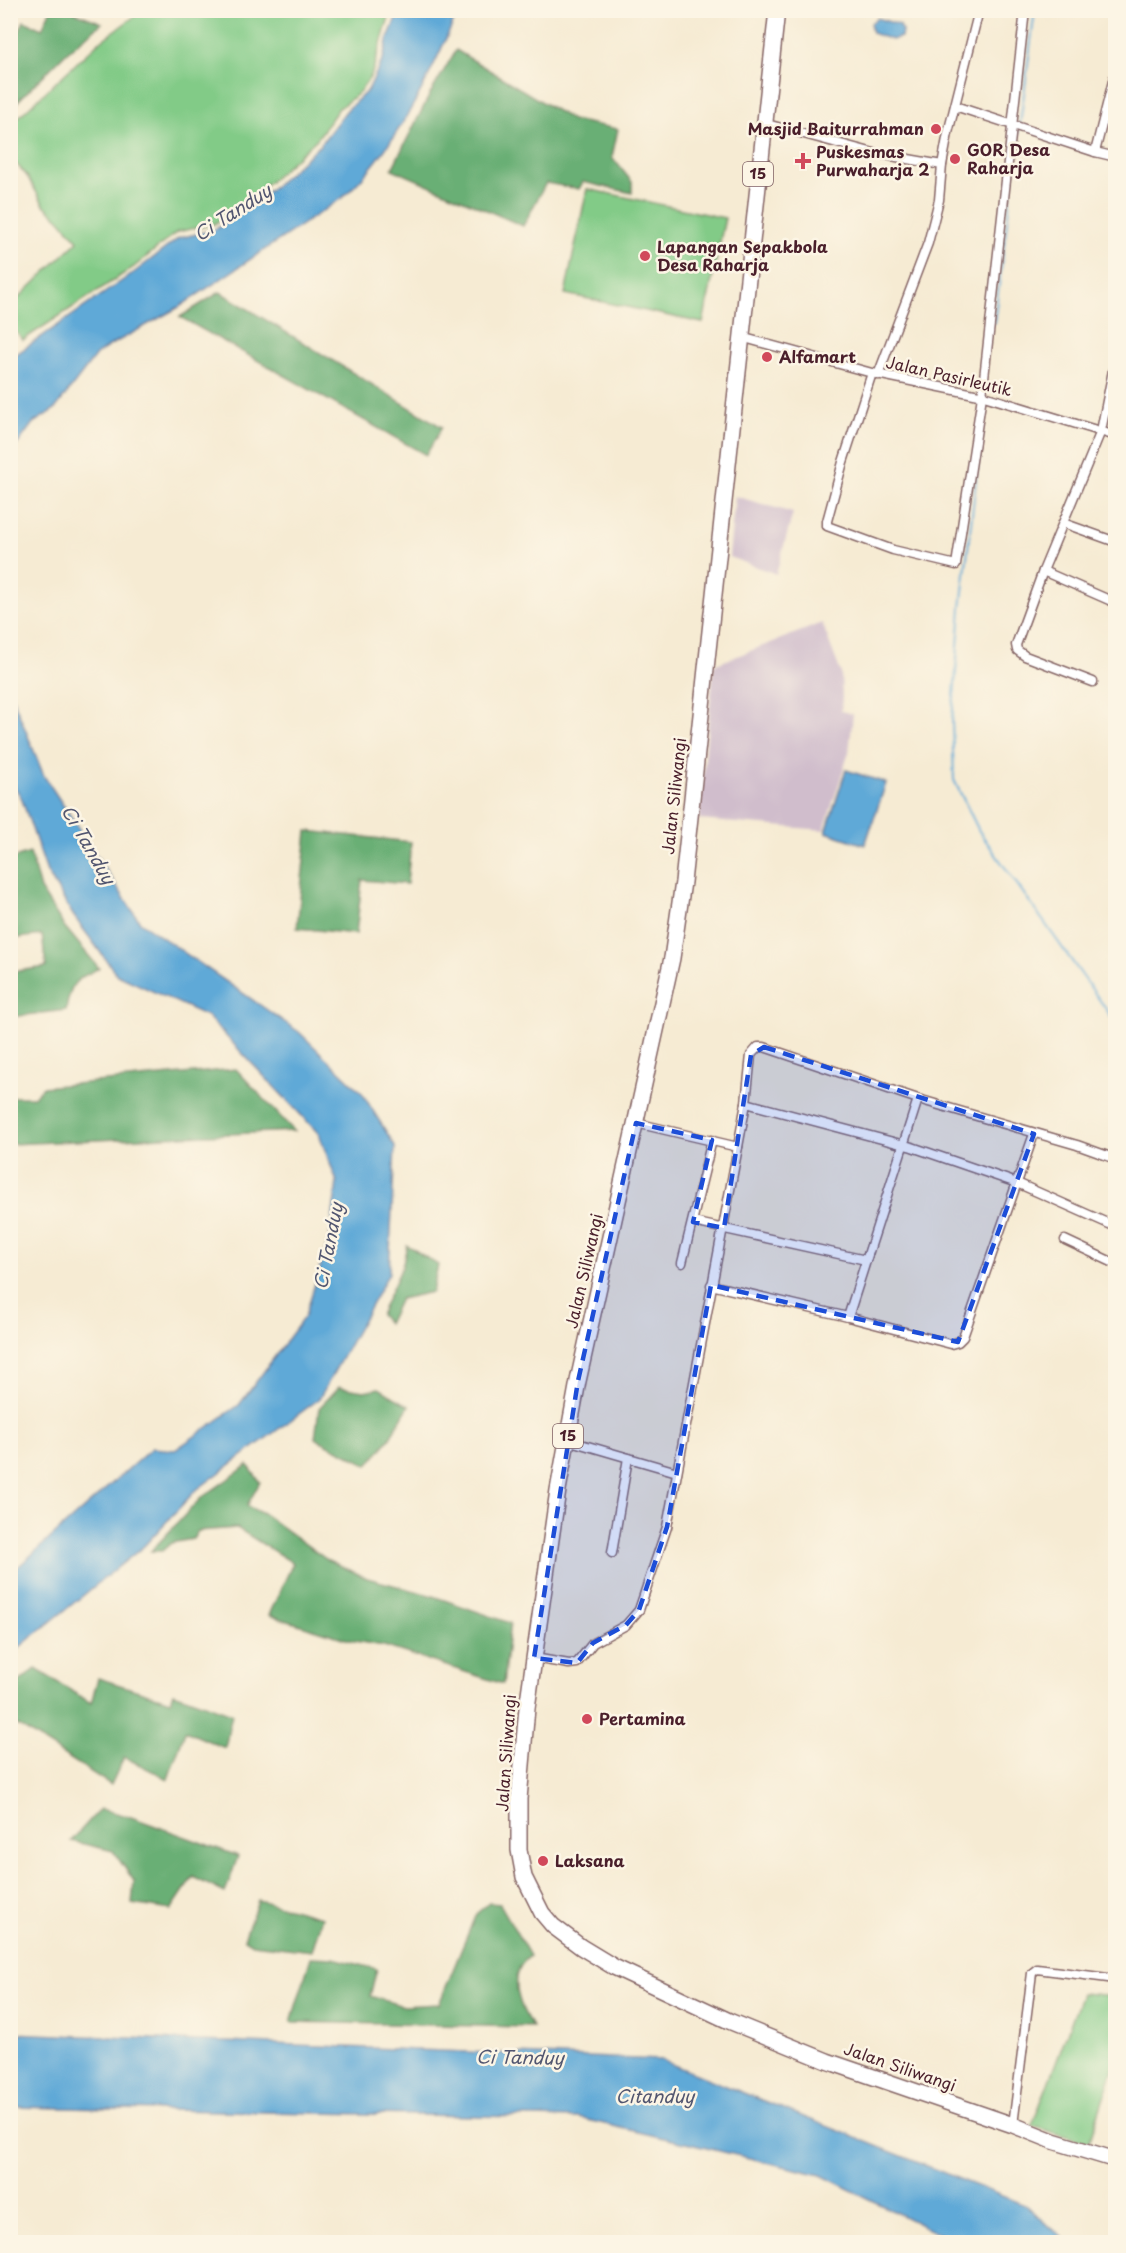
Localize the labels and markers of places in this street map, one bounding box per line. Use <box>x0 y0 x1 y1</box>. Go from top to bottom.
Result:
place label: Masjid Baiturrahman <box>748 116 924 140</box>
marker: Masjid Baiturrahman <box>929 122 943 136</box>
place label: GOR Desa Raharja <box>967 137 1050 179</box>
place label: Puskesmas Purwaharja 2 <box>816 139 930 181</box>
marker: Puskesmas Purwaharja 2 <box>794 152 812 170</box>
marker: GOR Desa Raharja <box>948 152 962 166</box>
place label: Lapangan Sepakbola Desa Raharja <box>657 234 828 276</box>
marker: Lapangan Sepakbola Desa Raharja <box>638 249 652 263</box>
place label: Alfamart <box>779 344 856 368</box>
marker: Alfamart <box>760 350 774 364</box>
place label: Pertamina <box>599 1706 686 1730</box>
marker: Pertamina <box>580 1712 594 1726</box>
place label: Laksana <box>555 1848 625 1872</box>
marker: Laksana <box>536 1854 550 1868</box>

